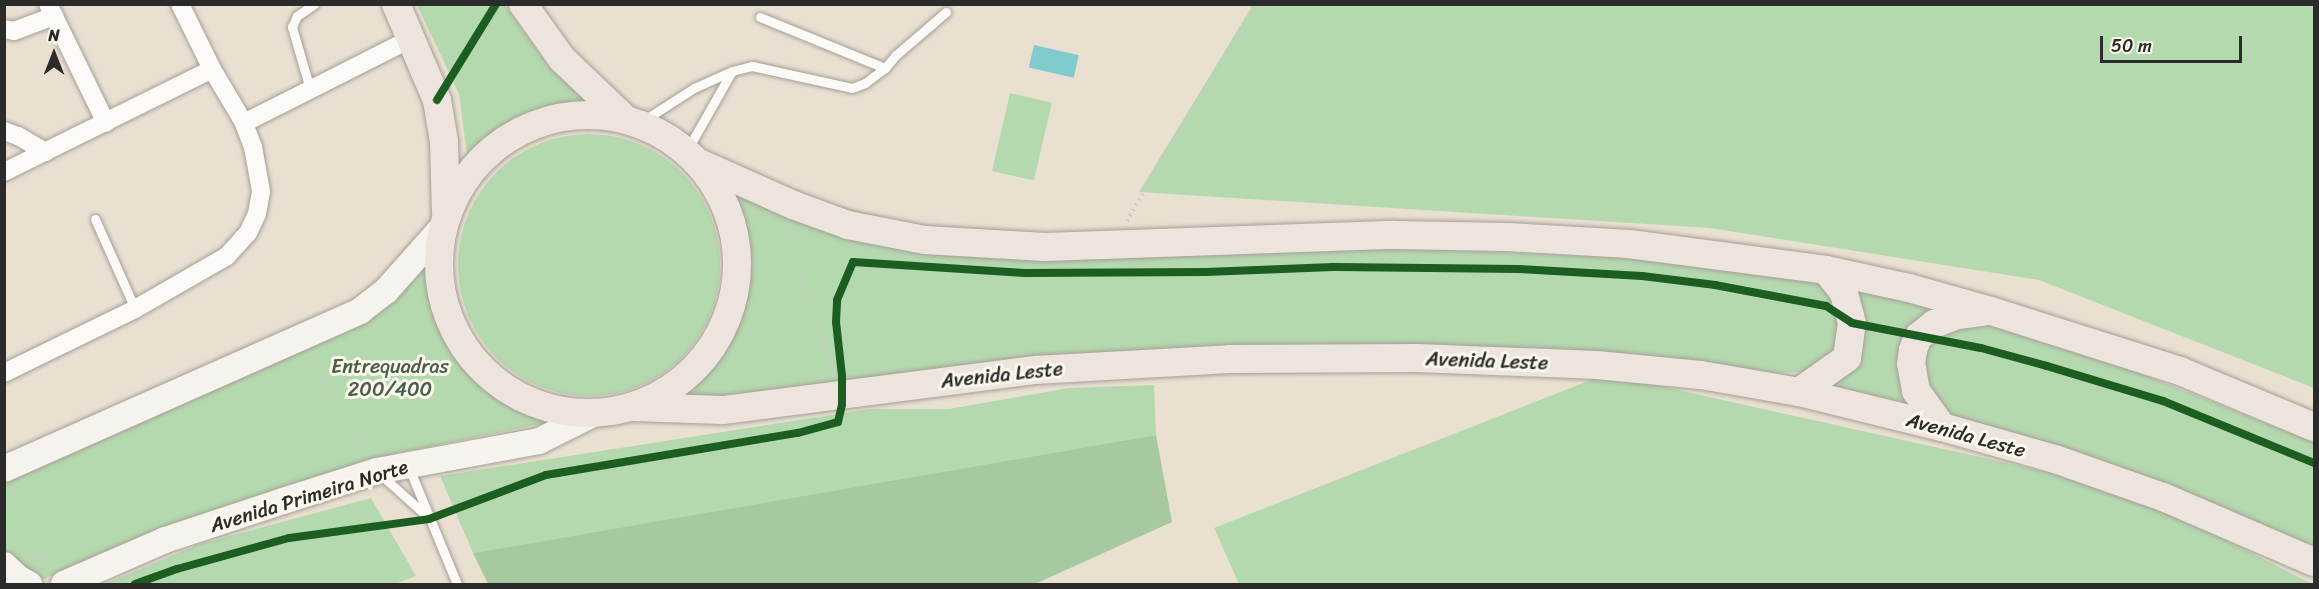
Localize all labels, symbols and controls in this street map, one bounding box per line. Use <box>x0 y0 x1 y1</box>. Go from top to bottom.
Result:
text: N <box>48 21 60 50</box>
north arrow <box>24 24 84 84</box>
scale bar <box>2103 24 2246 62</box>
text: 50 m <box>2111 30 2152 62</box>
street label: Avenida Leste <box>1425 347 1549 375</box>
park label: Entrequadras 200/400 <box>331 354 449 401</box>
street label: Avenida Leste <box>940 357 1064 393</box>
street label: Avenida Leste <box>1904 408 2028 462</box>
street label: Avenida Primeira Norte <box>207 454 411 538</box>

